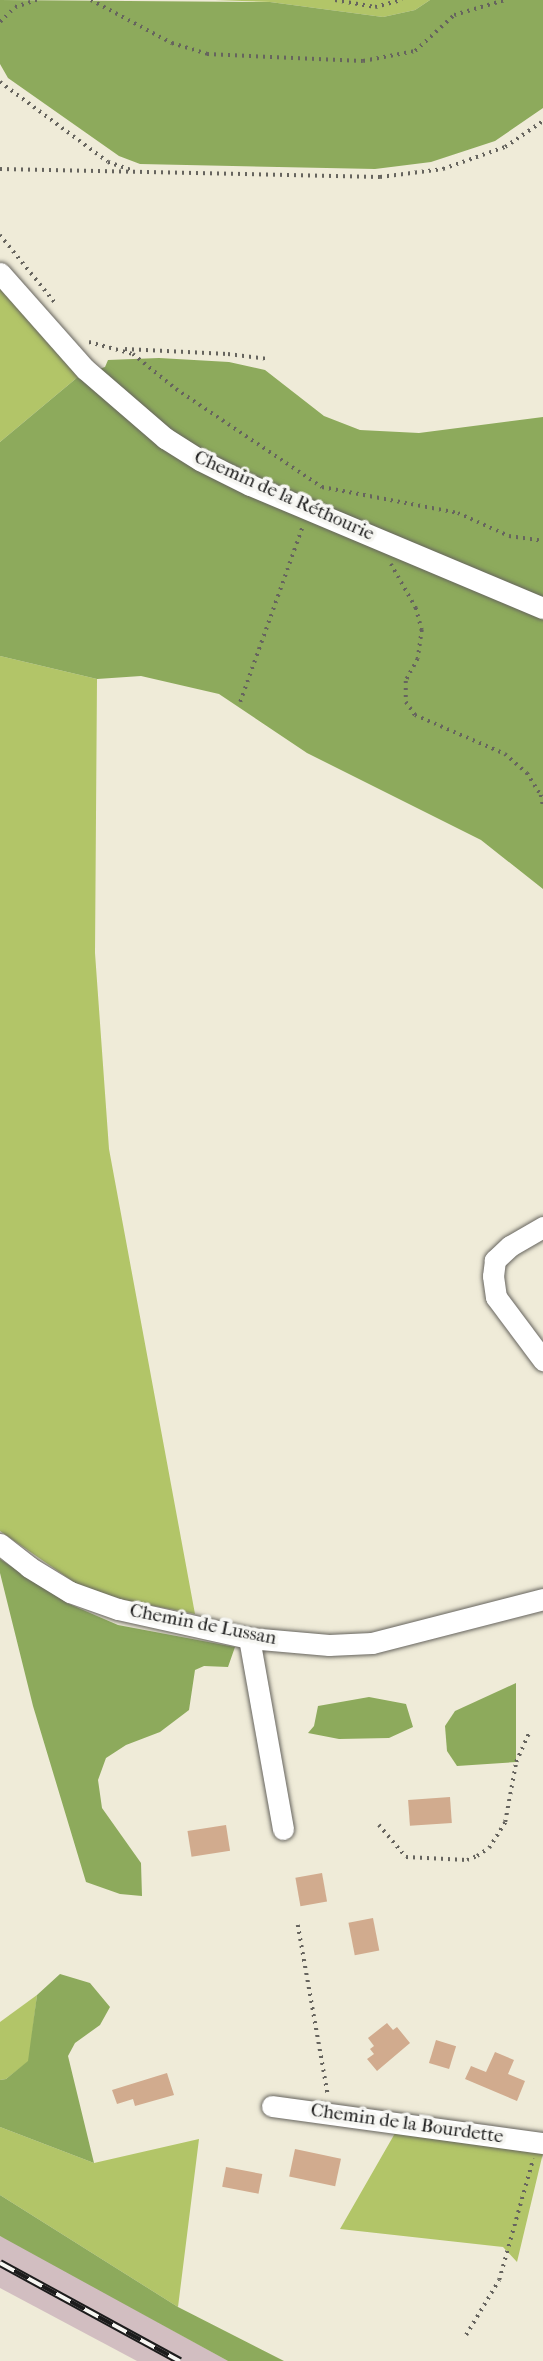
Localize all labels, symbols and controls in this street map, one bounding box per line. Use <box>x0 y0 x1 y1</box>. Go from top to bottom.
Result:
street label: Chemin de la Réthourie <box>190 446 378 546</box>
street label: Chemin de Lussan <box>128 1600 278 1650</box>
street label: Chemin de la Bourdette <box>309 2099 505 2149</box>

